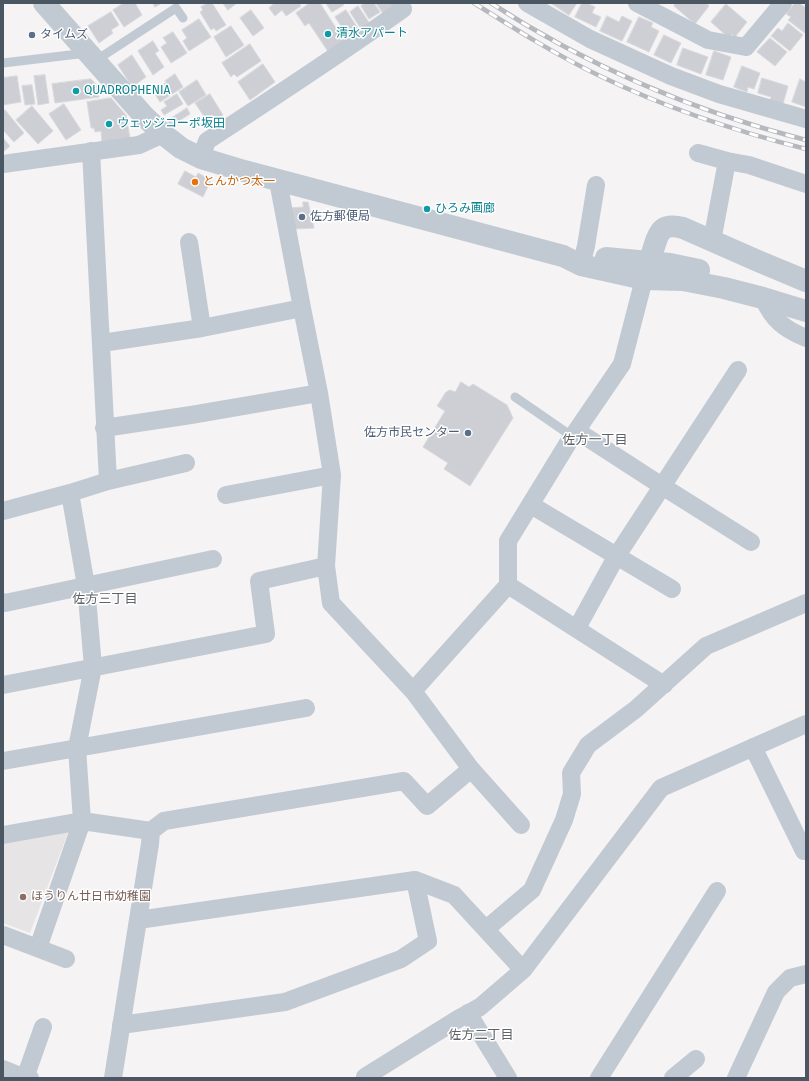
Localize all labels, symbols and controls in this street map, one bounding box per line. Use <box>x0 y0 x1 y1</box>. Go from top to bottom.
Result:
place label: 清水アパート <box>336 27 408 41</box>
place label: タイムズ <box>40 28 88 42</box>
marker: 清水アパート <box>323 29 333 39</box>
marker: タイムズ <box>27 30 37 40</box>
place label: QUADROPHENIA <box>84 84 170 98</box>
marker: QUADROPHENIA <box>71 86 81 96</box>
place label: ウェッジコーポ坂田 <box>117 117 225 131</box>
marker: ウェッジコーポ坂田 <box>104 119 114 129</box>
place label: とんかつ太一 <box>203 175 275 189</box>
marker: とんかつ太一 <box>190 177 200 187</box>
place label: ひろみ画廊 <box>435 202 495 216</box>
marker: ひろみ画廊 <box>422 204 432 214</box>
place label: 佐方郵便局 <box>310 210 370 224</box>
marker: 佐方郵便局 <box>297 212 307 222</box>
place label: 佐方市民センター <box>364 426 460 440</box>
marker: 佐方市民センター <box>463 428 473 438</box>
district label: 佐方一丁目 <box>563 432 627 448</box>
district label: 佐方三丁目 <box>73 591 137 607</box>
place label: ほうりん廿日市幼稚園 <box>31 890 151 904</box>
marker: ほうりん廿日市幼稚園 <box>18 892 28 902</box>
district label: 佐方二丁目 <box>449 1027 513 1043</box>

